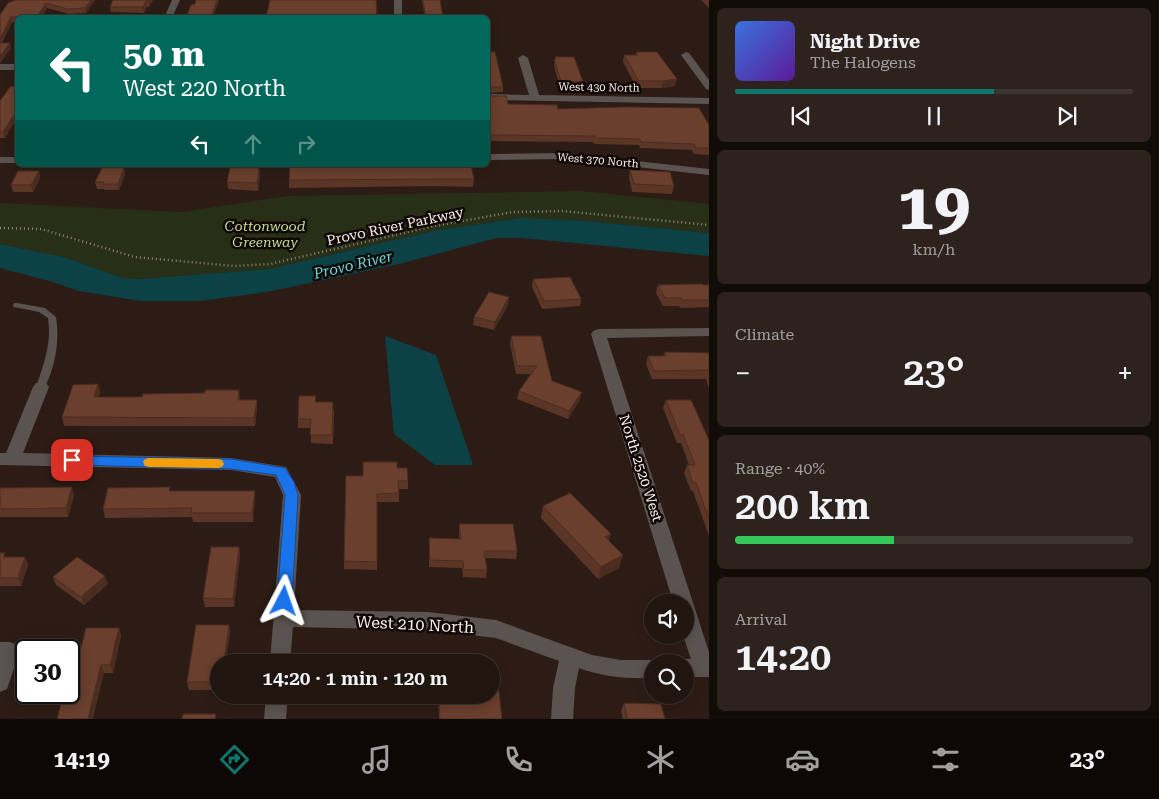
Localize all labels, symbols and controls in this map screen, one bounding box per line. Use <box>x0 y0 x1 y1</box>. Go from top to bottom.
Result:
text: Night Drive <box>810 30 920 53</box>
text: 50 m <box>123 34 205 75</box>
icon: left <box>40 35 105 100</box>
text: The Halogens <box>810 53 916 72</box>
text: West 220 North <box>123 76 286 101</box>
street label: West 430 North <box>558 80 640 95</box>
icon: previous <box>787 102 815 130</box>
icon: pause <box>920 102 948 130</box>
icon: next <box>1053 102 1081 130</box>
icon: left <box>186 130 214 158</box>
icon: ahead <box>239 130 267 158</box>
icon: right <box>292 130 320 158</box>
street label: West 370 North <box>557 150 639 171</box>
text: 19 <box>898 169 970 245</box>
street label: Provo River Parkway <box>325 204 466 248</box>
park label: Cottonwood Greenway <box>225 218 306 250</box>
text: km/h <box>913 240 955 259</box>
water label: Provo River <box>311 247 395 283</box>
text: Climate <box>735 325 794 344</box>
text: 23° <box>903 350 965 394</box>
text: − <box>735 357 751 390</box>
text: + <box>1117 357 1133 390</box>
street label: North 2520 West <box>616 412 666 524</box>
pin <box>51 439 93 481</box>
icon: arrive <box>58 446 86 474</box>
text: Range · 40% <box>735 459 825 478</box>
text: 200 km <box>735 484 870 528</box>
position arrow <box>257 574 309 626</box>
map controls <box>644 594 694 704</box>
button: sound <box>644 594 694 644</box>
text: Arrival <box>735 610 787 629</box>
street label: West 210 North <box>355 612 475 637</box>
text: 14:20 <box>735 635 831 679</box>
speed limit sign: 30 <box>15 639 80 704</box>
button: search <box>644 654 694 704</box>
text: 14:20 · 1 min · 120 m <box>262 667 448 690</box>
icon: directions <box>217 742 252 777</box>
icon: music <box>359 742 394 777</box>
icon: phone <box>501 742 536 777</box>
icon: climate <box>643 742 678 777</box>
icon: car <box>785 742 820 777</box>
icon: filters <box>928 742 963 777</box>
text: 14:19 <box>54 747 110 772</box>
text: 23° <box>1070 747 1105 772</box>

